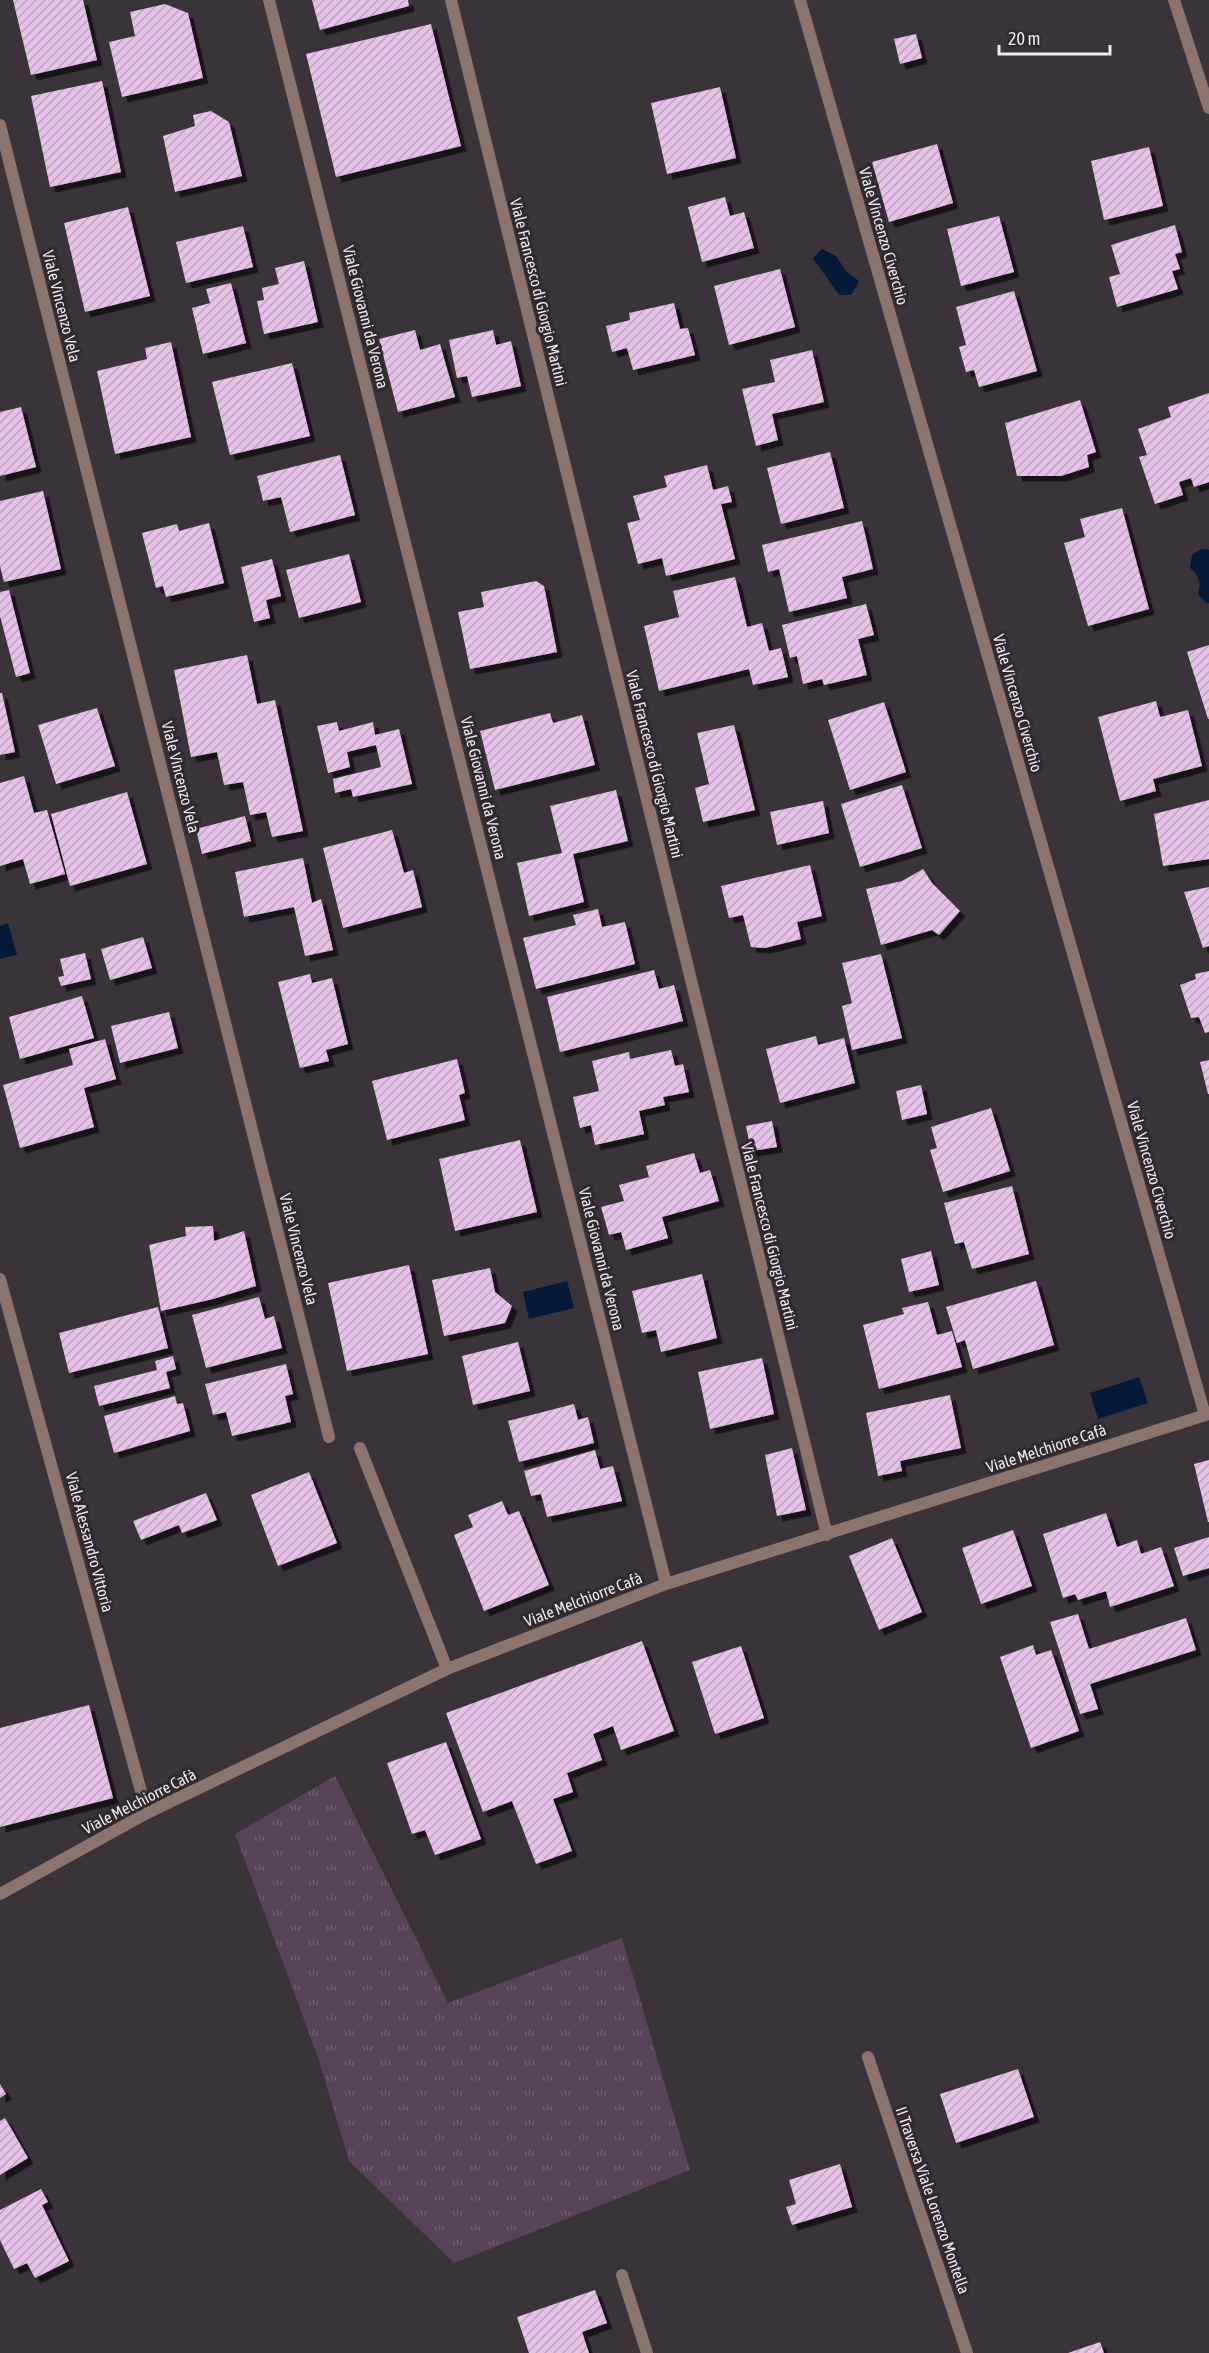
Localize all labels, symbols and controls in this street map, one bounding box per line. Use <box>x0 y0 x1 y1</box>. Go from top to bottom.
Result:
scale bar <box>999 18 1110 56</box>
text: 20 m <box>1008 28 1040 49</box>
street label: Viale Vincenzo Civerchio <box>856 165 912 307</box>
street label: Viale Francesco di Giorgio Martini <box>506 196 571 388</box>
street label: Viale Giovanni da Verona <box>340 244 392 390</box>
street label: Viale Vincenzo Vela <box>39 248 85 364</box>
street label: Viale Vincenzo Civerchio <box>990 632 1046 774</box>
street label: Viale Francesco di Giorgio Martini <box>622 668 687 860</box>
street label: Viale Giovanni da Verona <box>458 715 510 861</box>
street label: Viale Vincenzo Vela <box>158 719 204 835</box>
street label: Viale Vincenzo Civerchio <box>1124 1099 1180 1241</box>
street label: Viale Francesco di Giorgio Martini <box>737 1140 802 1332</box>
street label: Viale Giovanni da Verona <box>576 1186 628 1332</box>
street label: Viale Vincenzo Vela <box>276 1191 322 1307</box>
street label: Viale Melchiorre Cafà <box>984 1420 1108 1476</box>
street label: Viale Alessandro Vittoria <box>63 1470 117 1614</box>
street label: Viale Melchiorre Cafà <box>521 1568 645 1630</box>
street label: Viale Melchiorre Cafà <box>79 1765 199 1837</box>
street label: II Traversa Viale Lorenzo Montella <box>892 2104 974 2296</box>

